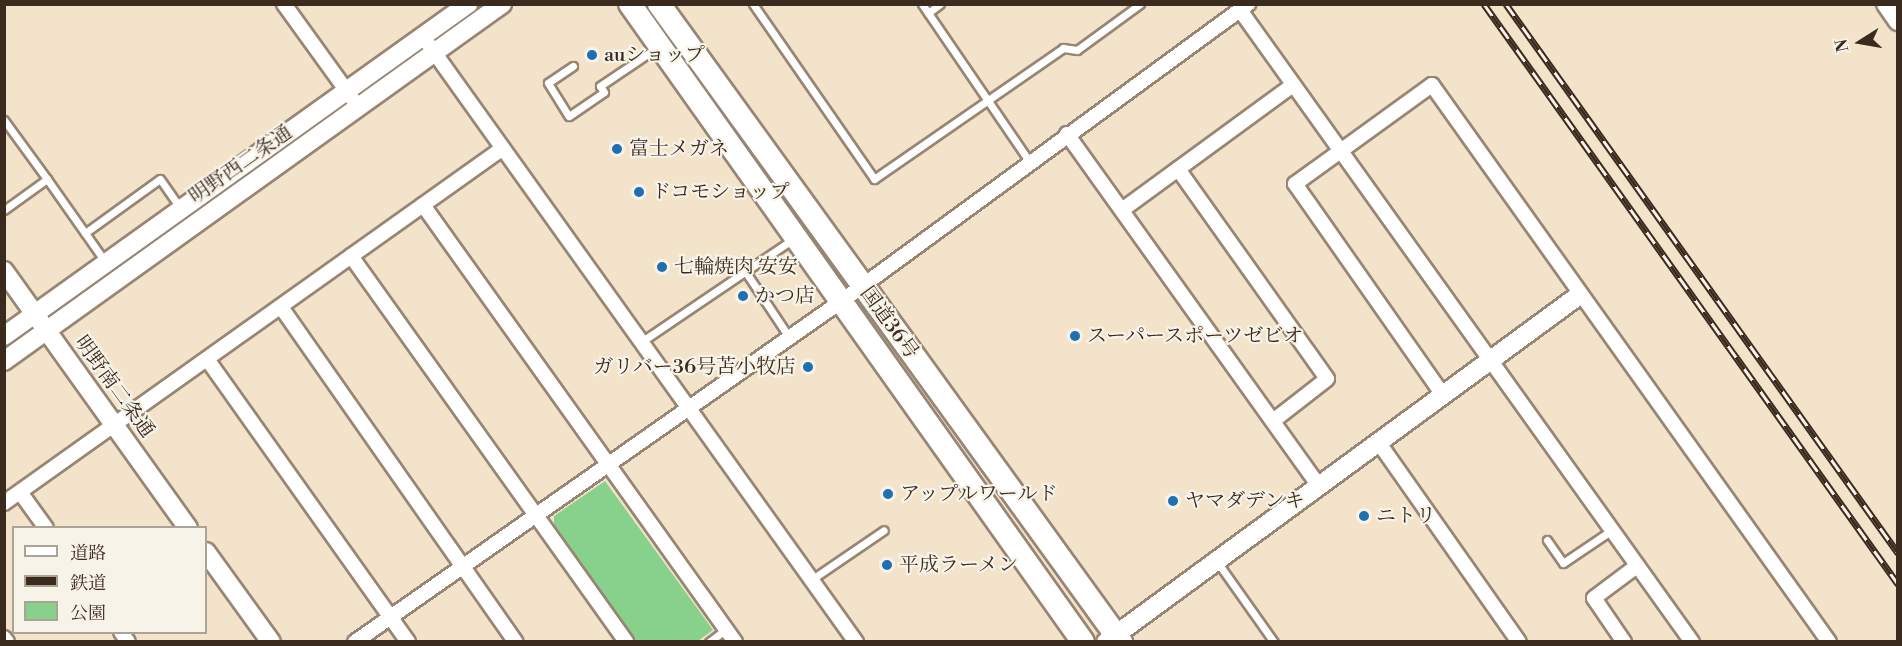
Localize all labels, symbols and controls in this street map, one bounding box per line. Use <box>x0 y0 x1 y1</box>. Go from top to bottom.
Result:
north arrow <box>1830 12 1890 72</box>
text: N <box>1831 37 1853 54</box>
place label: auショップ <box>604 43 706 67</box>
marker: auショップ <box>585 48 599 62</box>
street label: 明野西二条通 <box>185 121 297 209</box>
place label: 富士メガネ <box>629 137 729 161</box>
marker: 富士メガネ <box>610 142 624 156</box>
place label: ドコモショップ <box>651 180 791 204</box>
marker: ドコモショップ <box>632 185 646 199</box>
place label: 七輪焼肉 安安 <box>674 255 798 279</box>
marker: 七輪焼肉 安安 <box>655 260 669 274</box>
street label: 国道36号 <box>855 282 923 364</box>
place label: かつ店 <box>755 284 815 308</box>
marker: かつ店 <box>736 289 750 303</box>
place label: スーパースポーツゼビオ <box>1087 324 1306 348</box>
marker: スーパースポーツゼビオ <box>1068 329 1082 343</box>
street label: 明野南二条通 <box>69 331 159 443</box>
place label: ガリバー36号苫小牧店 <box>593 355 796 379</box>
marker: ガリバー36号苫小牧店 <box>801 360 815 374</box>
place label: アップルワールド <box>900 482 1060 506</box>
marker: アップルワールド <box>881 487 895 501</box>
place label: ヤマダデンキ <box>1185 489 1305 513</box>
marker: ヤマダデンキ <box>1166 494 1180 508</box>
place label: ニトリ <box>1376 504 1436 528</box>
marker: ニトリ <box>1357 509 1371 523</box>
legend <box>12 526 207 634</box>
text: 道路 <box>70 542 106 565</box>
place label: 平成ラーメン <box>899 553 1019 577</box>
marker: 平成ラーメン <box>880 558 894 572</box>
text: 鉄道 <box>70 572 106 595</box>
text: 公園 <box>70 602 106 625</box>

